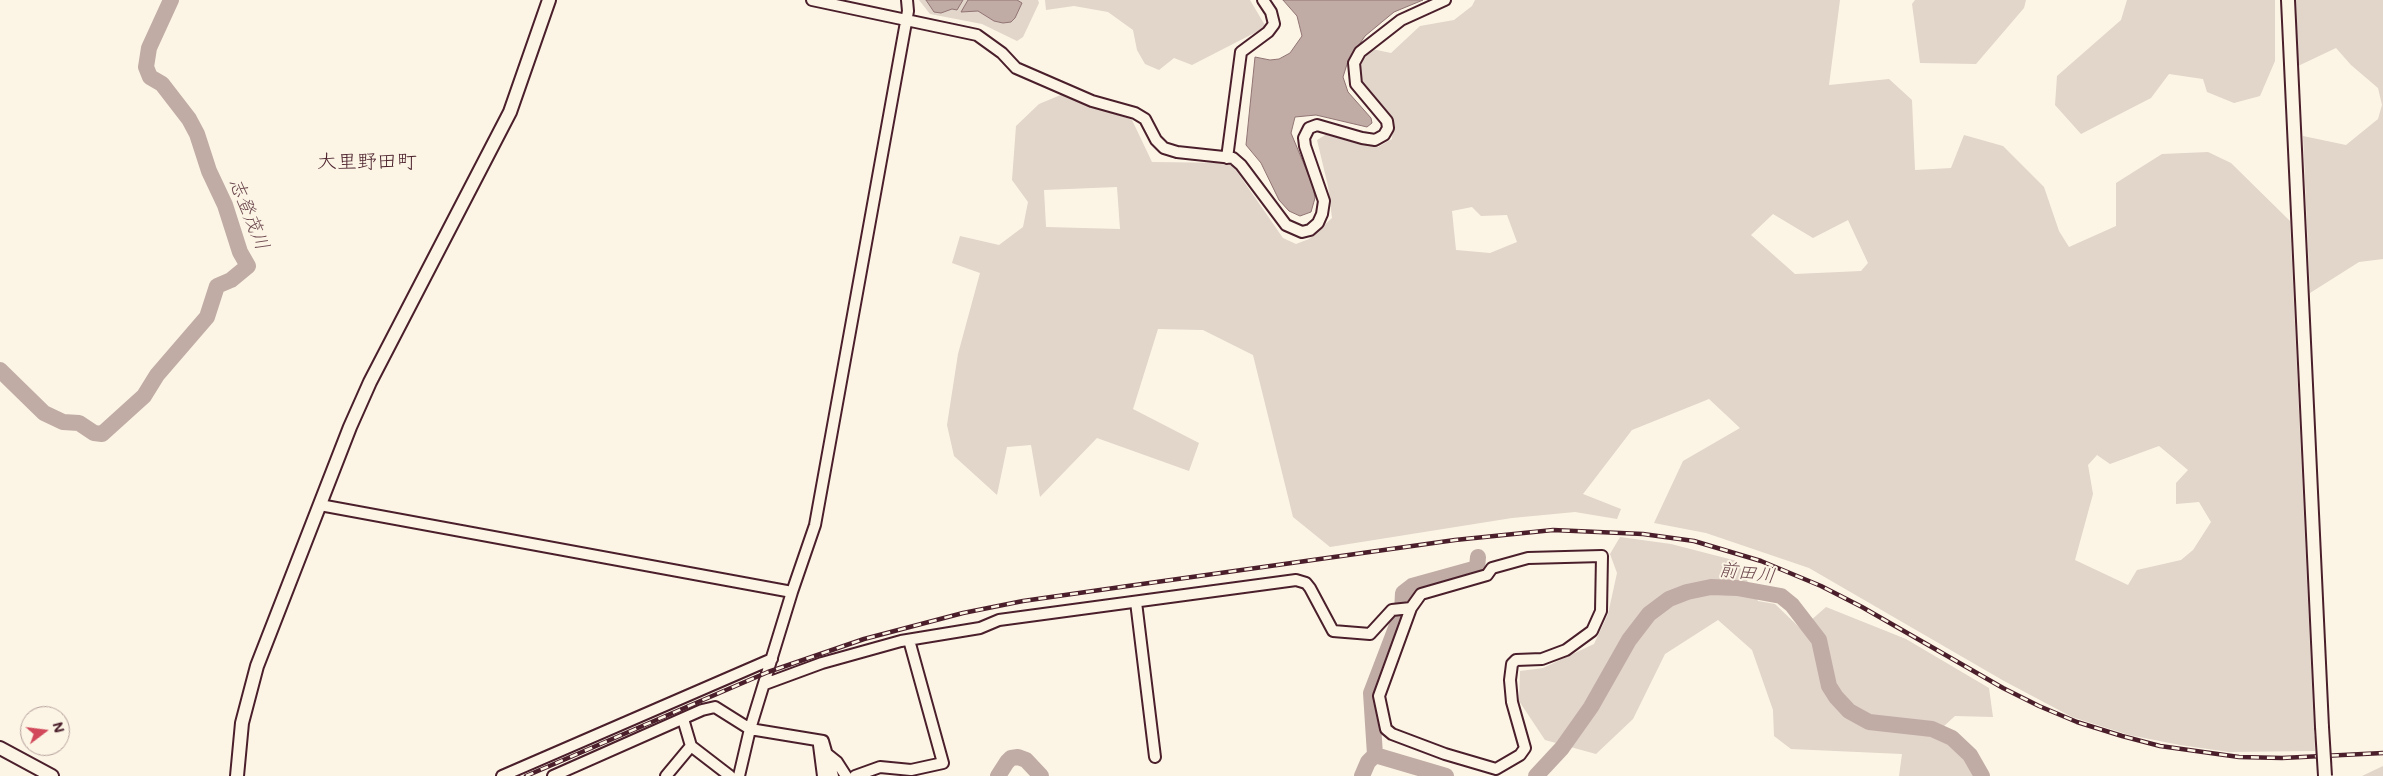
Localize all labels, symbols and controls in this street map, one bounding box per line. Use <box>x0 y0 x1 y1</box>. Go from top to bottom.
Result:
district label: 大里野田町 <box>317 150 417 174</box>
water label: 志登茂川 <box>224 174 274 254</box>
water label: 前田川 <box>1717 558 1777 588</box>
north arrow <box>20 706 70 756</box>
text: N <box>48 720 70 735</box>

